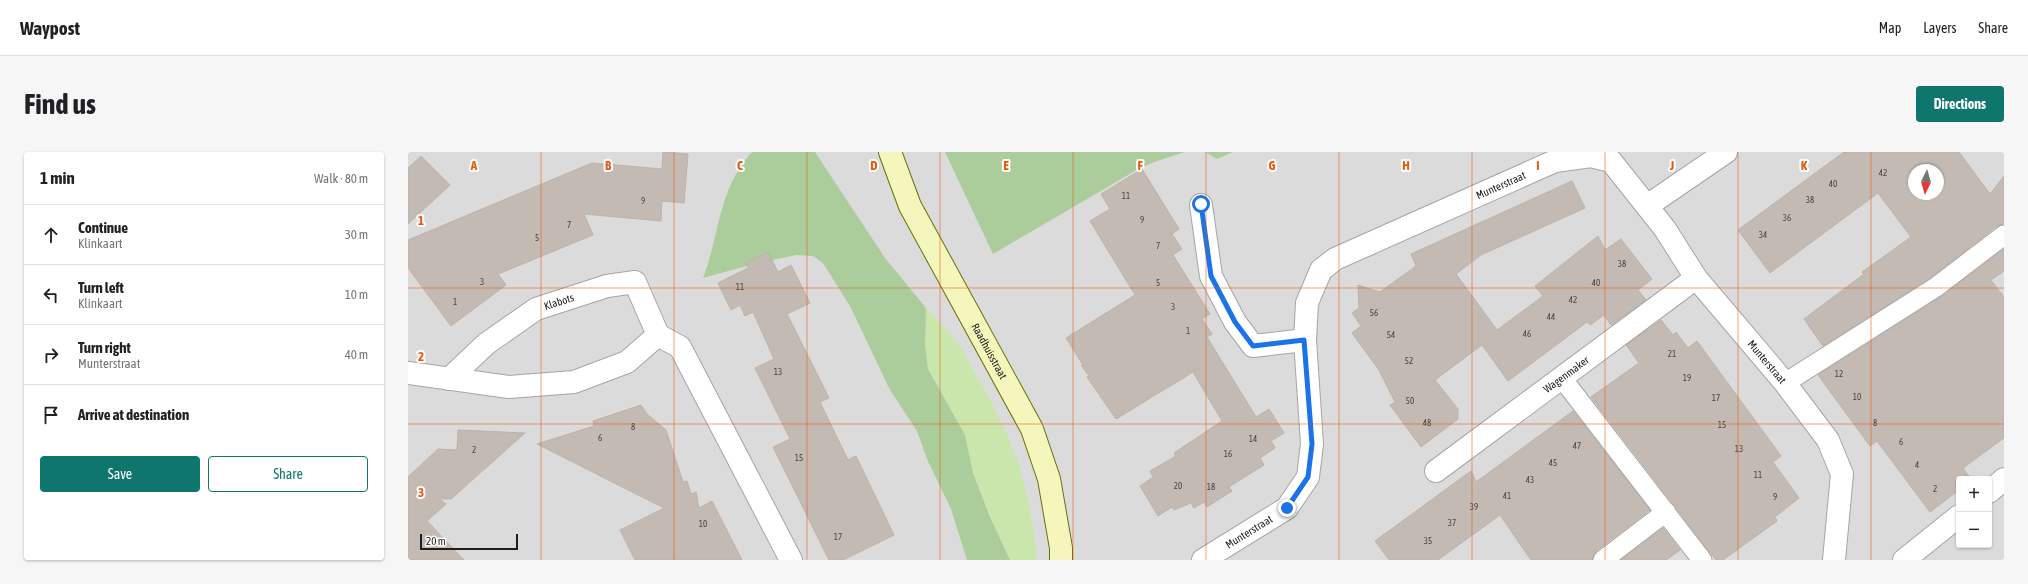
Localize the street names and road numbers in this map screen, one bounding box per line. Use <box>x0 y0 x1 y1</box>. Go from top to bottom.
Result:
street label: Munterstraat <box>1474 169 1527 201</box>
street label: Klabots <box>542 291 576 312</box>
street label: Raadhuisstraat <box>969 321 1009 381</box>
street label: Munterstraat <box>1745 338 1789 386</box>
street label: Wagenmaker <box>1541 353 1592 395</box>
street label: Munterstraat <box>1223 513 1275 551</box>

